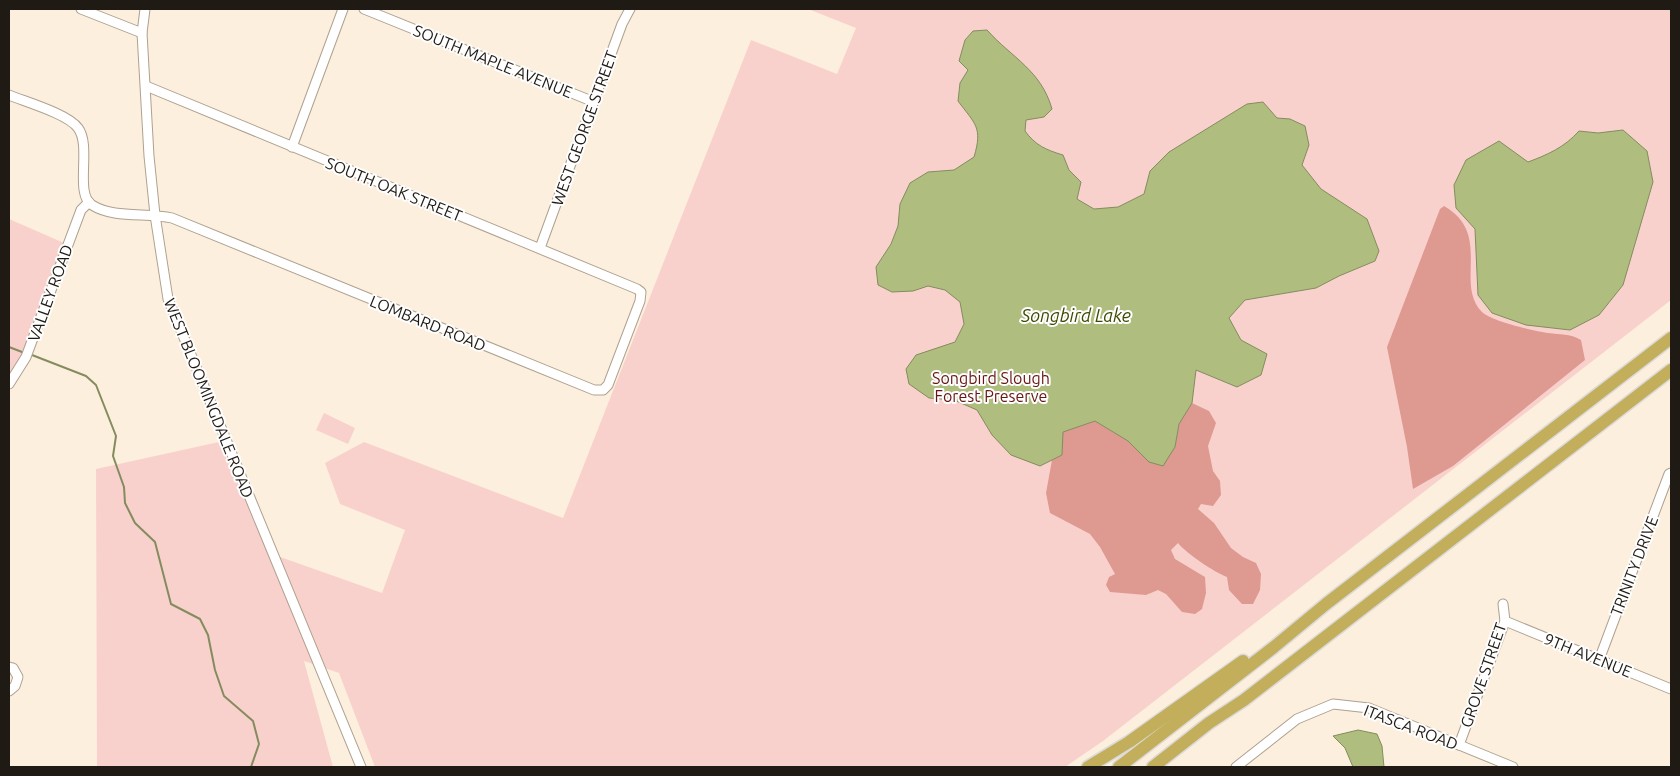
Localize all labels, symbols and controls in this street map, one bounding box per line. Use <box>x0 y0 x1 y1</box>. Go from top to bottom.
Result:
street label: SOUTH MAPLE AVENUE <box>411 21 575 101</box>
street label: WEST GEORGE STREET <box>548 48 620 208</box>
street label: SOUTH OAK STREET <box>323 153 465 225</box>
street label: VALLEY ROAD <box>24 242 76 344</box>
street label: LOMBARD ROAD <box>367 292 489 354</box>
street label: WEST BLOOMINGDALE ROAD <box>161 296 257 500</box>
water label: Songbird Lake <box>1020 305 1131 325</box>
park label: Songbird Slough Forest Preserve <box>932 369 1050 405</box>
street label: TRINITY DRIVE <box>1607 514 1661 618</box>
street label: GROVE STREET <box>1457 620 1509 730</box>
street label: 9TH AVENUE <box>1542 629 1634 681</box>
street label: ITASCA ROAD <box>1361 701 1461 753</box>

